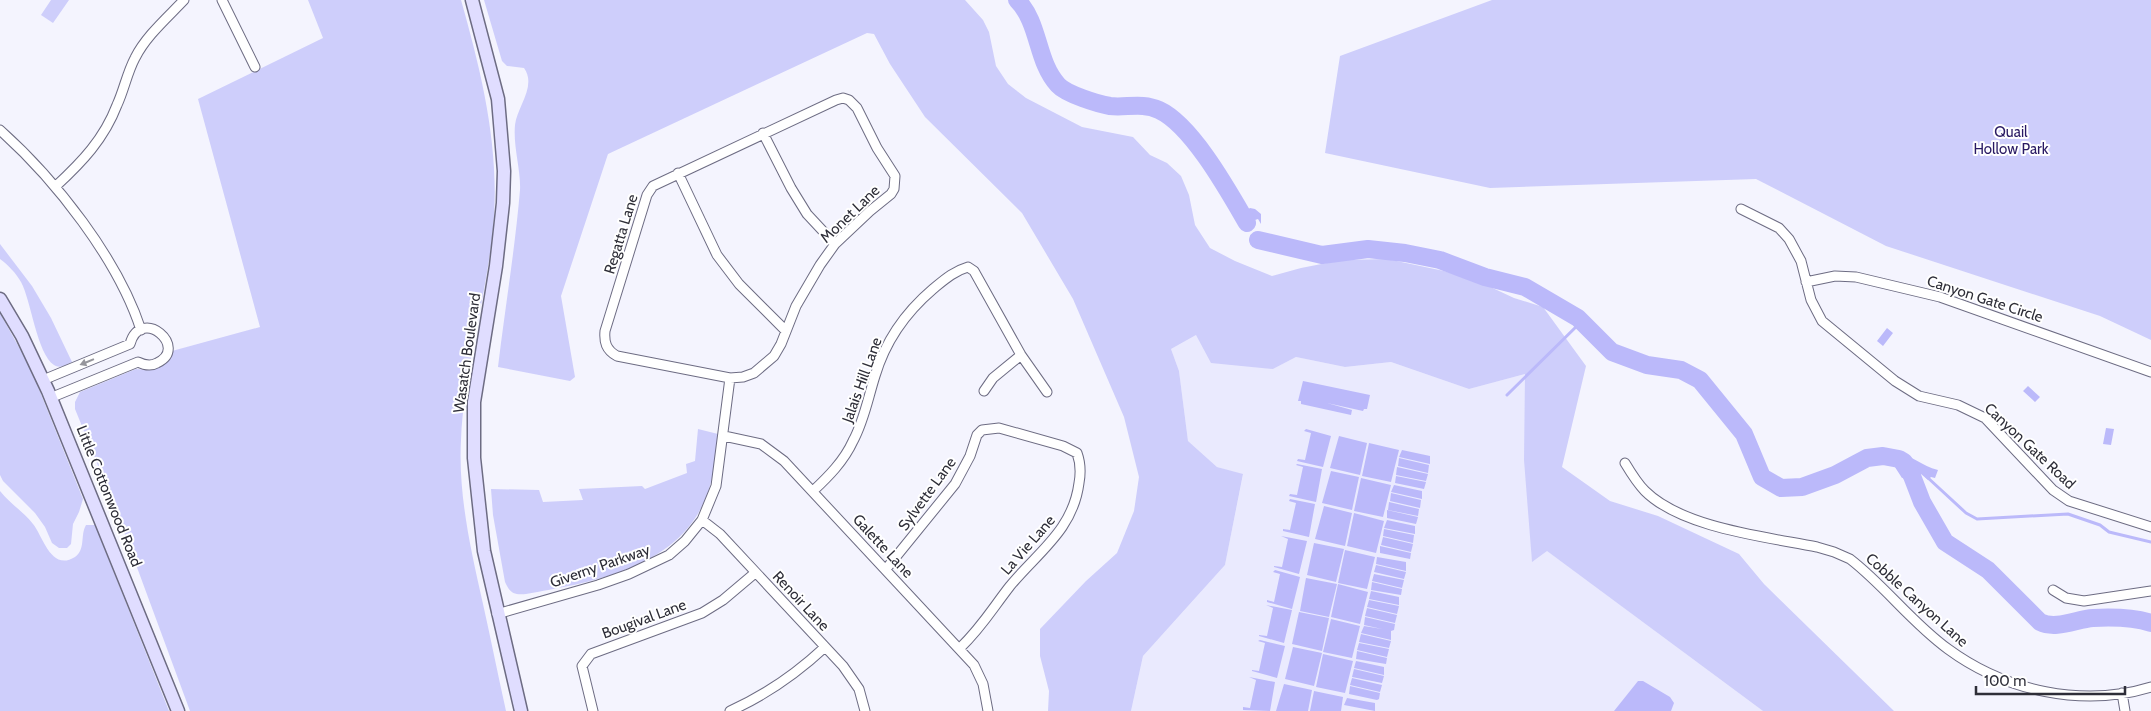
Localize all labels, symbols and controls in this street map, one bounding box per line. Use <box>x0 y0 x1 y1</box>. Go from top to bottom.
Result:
park label: Quail Hollow Park <box>1973 123 2049 158</box>
street label: Monet Lane <box>817 181 884 247</box>
street label: Regatta Lane <box>600 192 642 276</box>
street label: Canyon Gate Circle <box>1925 272 2045 326</box>
street label: Wasatch Boulevard <box>450 292 484 414</box>
street label: Jalais Hill Lane <box>838 335 886 426</box>
one-way arrow <box>79 359 94 366</box>
street label: Canyon Gate Road <box>1981 399 2079 493</box>
street label: Little Cottonwood Road <box>72 423 146 569</box>
street label: Sylvette Lane <box>894 454 960 534</box>
street label: Galette Lane <box>849 510 917 582</box>
street label: La Vie Lane <box>997 511 1059 578</box>
street label: Giverny Parkway <box>548 540 653 591</box>
street label: Cobble Canyon Lane <box>1862 549 1972 651</box>
street label: Renoir Lane <box>769 567 833 635</box>
street label: Bougival Lane <box>599 595 689 643</box>
scale bar <box>1976 664 2125 696</box>
text: 100 m <box>1984 672 2026 690</box>

